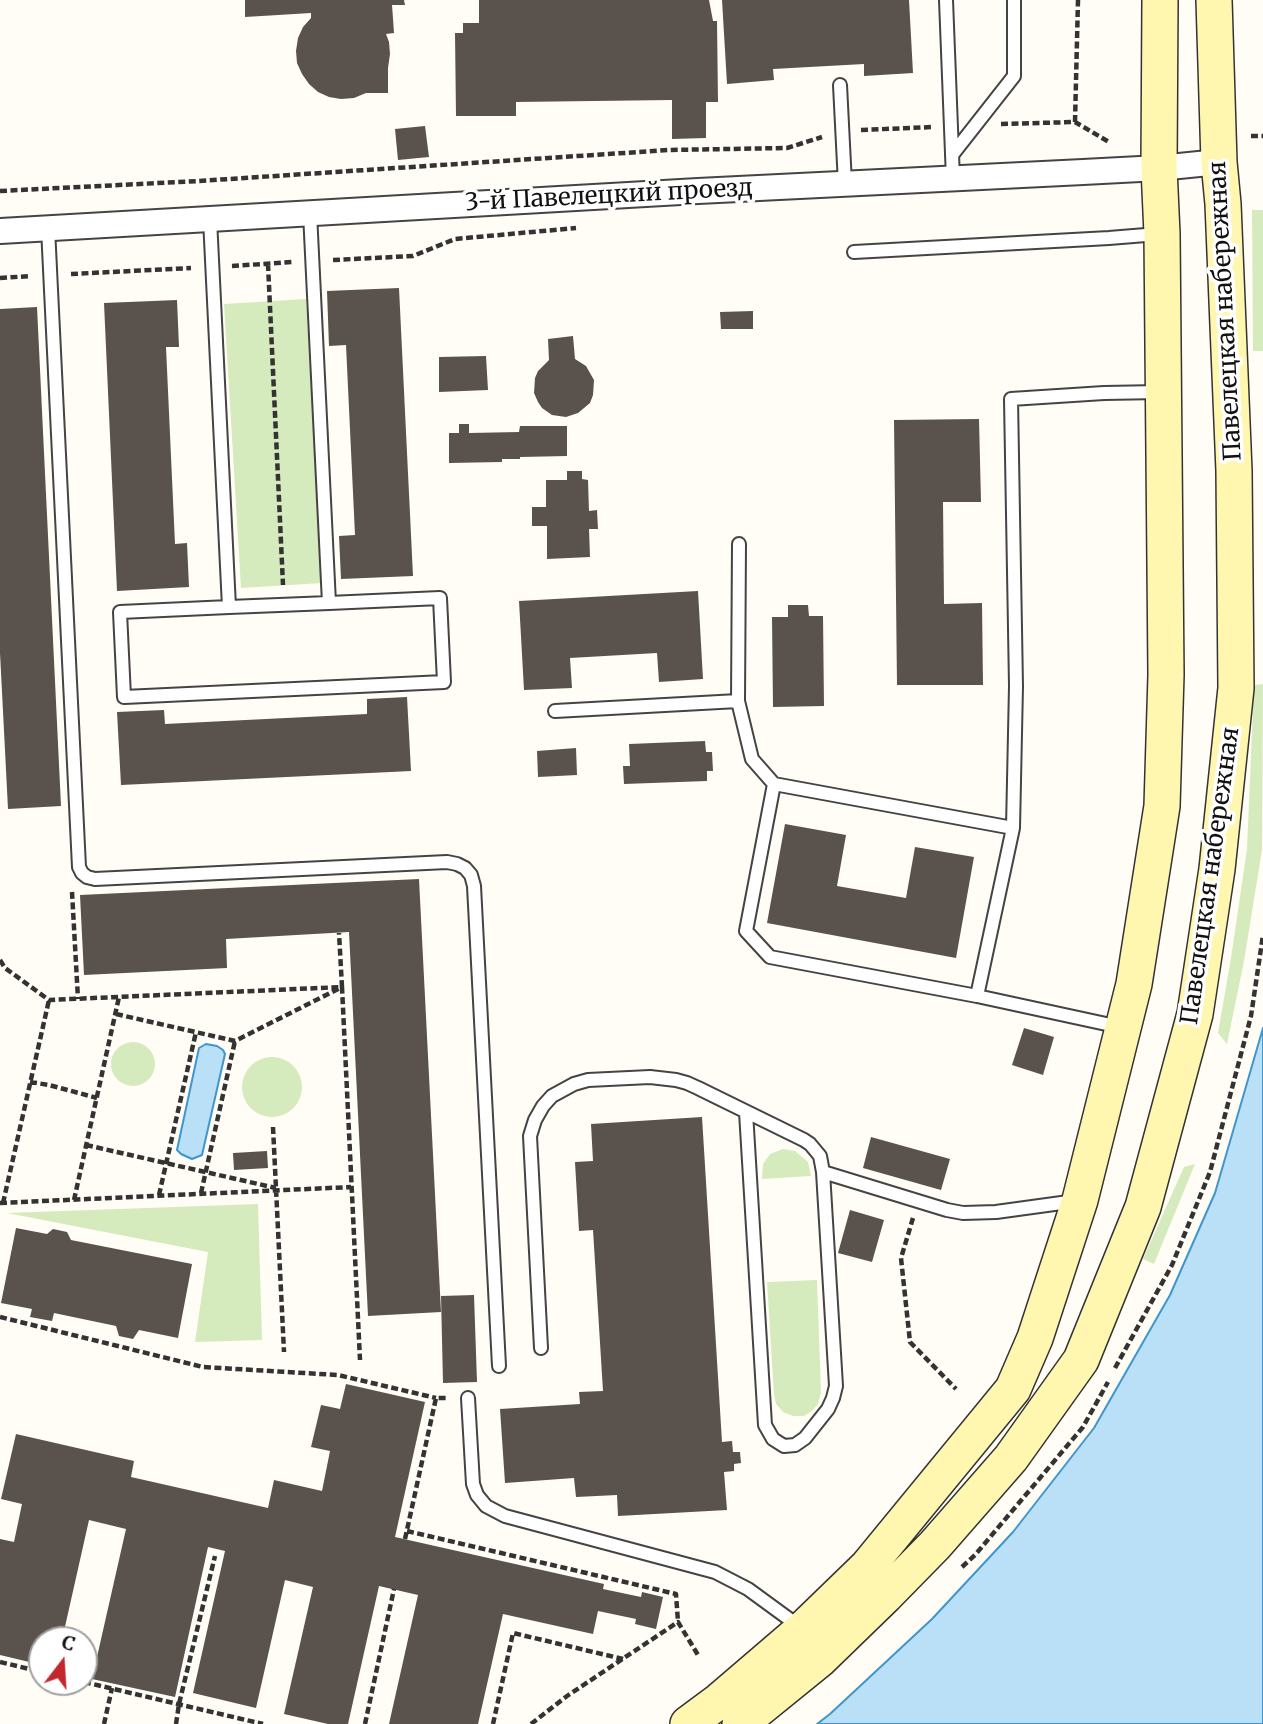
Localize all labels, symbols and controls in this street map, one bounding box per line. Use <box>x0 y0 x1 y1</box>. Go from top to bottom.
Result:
street label: Павелецкая набережная <box>1204 160 1248 462</box>
street label: 3-й Павелецкий проезд <box>464 174 754 218</box>
street label: Павелецкая набережная <box>1176 725 1246 1027</box>
north arrow <box>28 1626 98 1696</box>
text: С <box>59 1630 78 1656</box>

